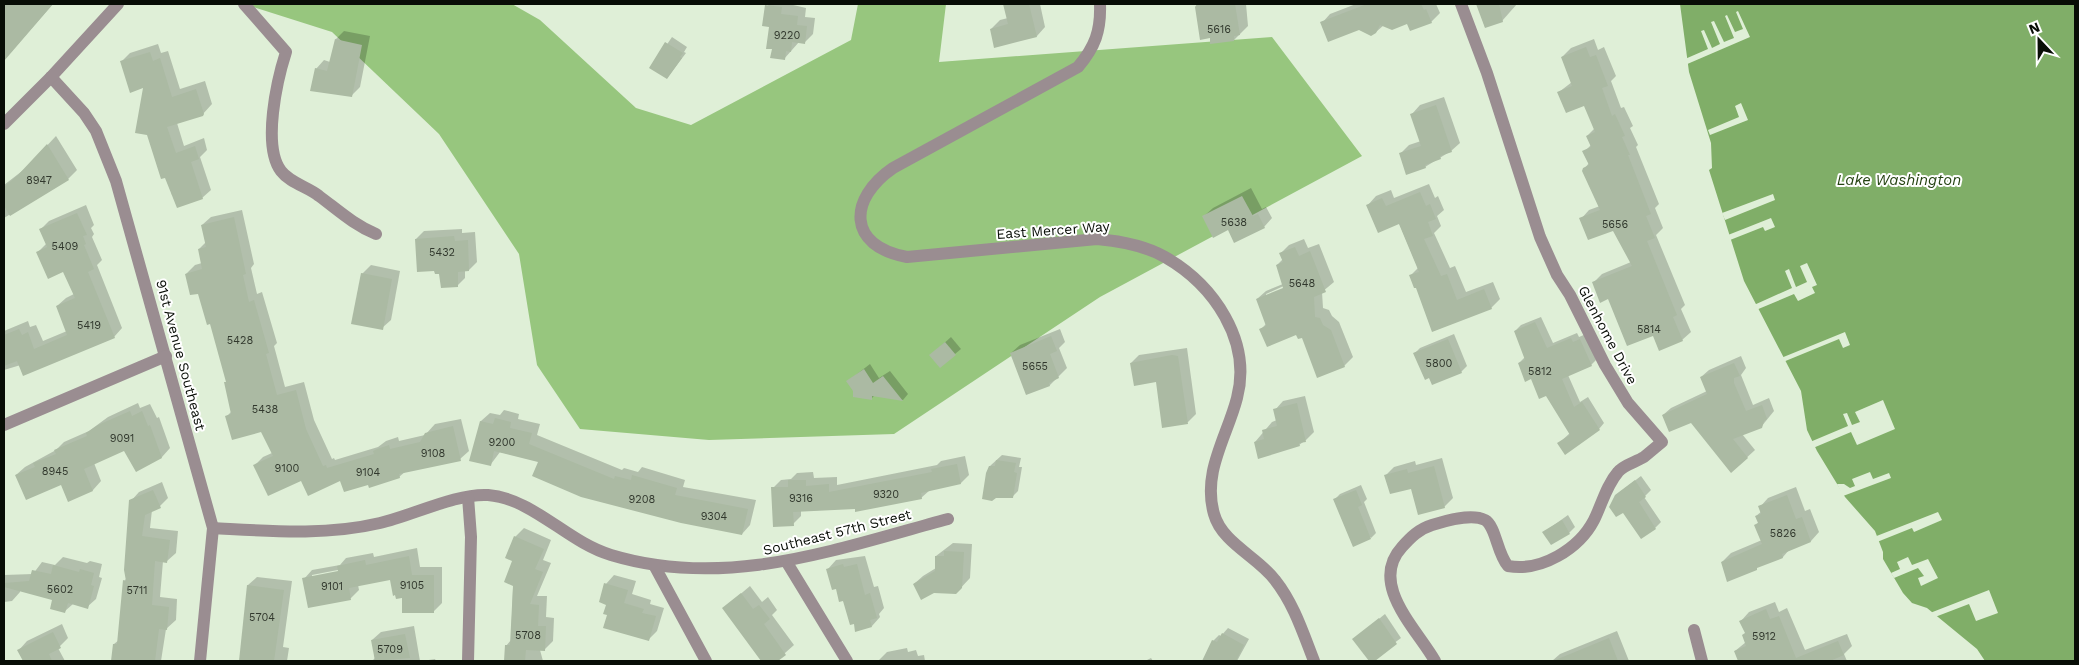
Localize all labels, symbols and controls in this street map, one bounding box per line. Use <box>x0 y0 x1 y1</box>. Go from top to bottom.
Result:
north arrow <box>2014 15 2064 65</box>
text: N <box>2026 19 2042 37</box>
house number: 5616 <box>1207 23 1231 36</box>
house number: 9220 <box>774 29 800 42</box>
water label: Lake Washington <box>1837 171 1961 189</box>
house number: 8947 <box>26 174 52 187</box>
house number: 5638 <box>1221 216 1247 229</box>
street label: East Mercer Way <box>996 218 1111 242</box>
house number: 5656 <box>1602 218 1628 231</box>
house number: 5409 <box>52 240 79 253</box>
house number: 5432 <box>429 246 455 259</box>
house number: 5648 <box>1289 277 1316 290</box>
street label: 91st Avenue Southeast <box>153 278 209 432</box>
street label: Glenhome Drive <box>1575 283 1641 387</box>
house number: 5419 <box>77 319 101 332</box>
house number: 5814 <box>1637 323 1661 336</box>
house number: 5428 <box>227 334 253 347</box>
house number: 5800 <box>1426 357 1453 370</box>
house number: 5655 <box>1022 360 1048 373</box>
house number: 5812 <box>1528 365 1552 378</box>
house number: 5438 <box>252 403 278 416</box>
house number: 9091 <box>110 432 134 445</box>
house number: 9200 <box>489 436 516 449</box>
house number: 9108 <box>421 447 446 460</box>
house number: 9100 <box>275 462 300 475</box>
house number: 8945 <box>42 465 68 478</box>
house number: 9104 <box>356 466 381 479</box>
house number: 9320 <box>873 488 899 501</box>
house number: 9316 <box>789 492 813 505</box>
house number: 9208 <box>629 493 656 506</box>
street label: Southeast 57th Street <box>761 506 913 558</box>
house number: 9304 <box>701 510 728 523</box>
house number: 5826 <box>1770 527 1796 540</box>
house number: 9105 <box>400 579 424 592</box>
house number: 9101 <box>321 580 343 593</box>
house number: 5602 <box>47 583 73 596</box>
house number: 5711 <box>126 584 148 597</box>
house number: 5704 <box>249 611 275 624</box>
house number: 5708 <box>515 629 541 642</box>
house number: 5912 <box>1752 630 1776 643</box>
house number: 5709 <box>377 643 403 656</box>

